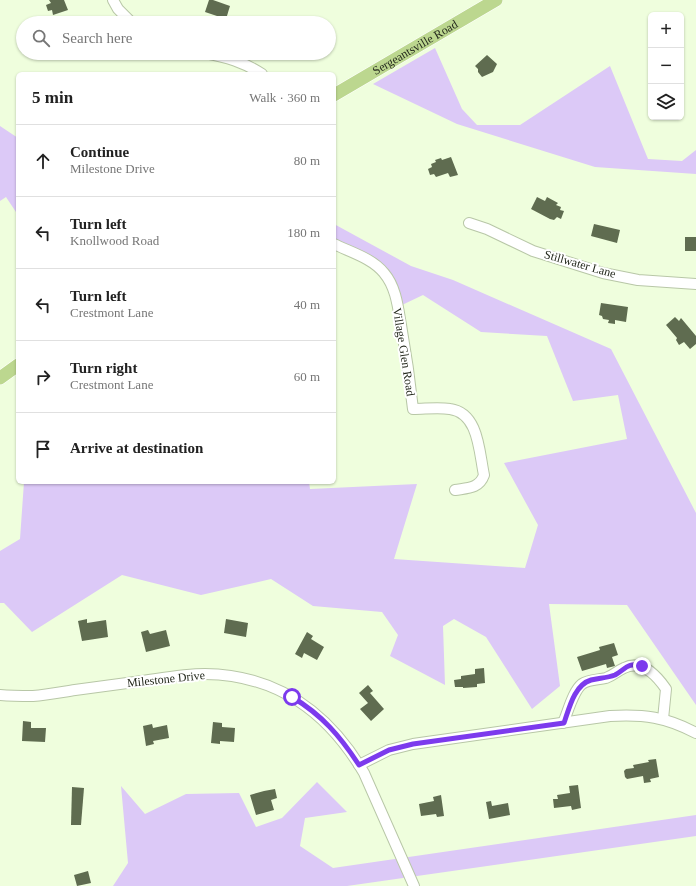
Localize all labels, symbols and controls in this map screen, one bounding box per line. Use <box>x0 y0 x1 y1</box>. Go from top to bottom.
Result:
map controls <box>648 12 684 120</box>
button: + <box>648 12 684 48</box>
search box <box>16 16 336 60</box>
street label: Sergeantsville Road <box>370 17 460 78</box>
icon: search <box>30 27 52 49</box>
text: Search here <box>62 30 132 46</box>
button: − <box>648 48 684 84</box>
button: layers <box>648 84 684 120</box>
text: 5 min <box>32 88 73 107</box>
text: Walk · 360 m <box>249 90 320 105</box>
text: Continue <box>70 144 129 160</box>
icon: ahead <box>32 150 54 172</box>
text: 80 m <box>294 153 320 168</box>
text: Milestone Drive <box>70 161 155 176</box>
text: Turn left <box>70 216 127 232</box>
icon: left <box>32 222 54 244</box>
text: 180 m <box>287 225 320 240</box>
text: Knollwood Road <box>70 233 159 248</box>
street label: Stillwater Lane <box>543 247 617 281</box>
text: Turn left <box>70 288 127 304</box>
icon: left <box>32 294 54 316</box>
text: 40 m <box>294 297 320 312</box>
text: Crestmont Lane <box>70 305 153 320</box>
street label: Village Glen Road <box>390 307 418 397</box>
text: Turn right <box>70 360 137 376</box>
icon: right <box>32 366 54 388</box>
text: 60 m <box>294 369 320 384</box>
text: Crestmont Lane <box>70 377 153 392</box>
icon: arrive <box>32 438 54 460</box>
text: Arrive at destination <box>70 440 203 456</box>
route end <box>633 657 651 675</box>
street label: Milestone Drive <box>126 668 206 690</box>
route start <box>283 688 301 706</box>

